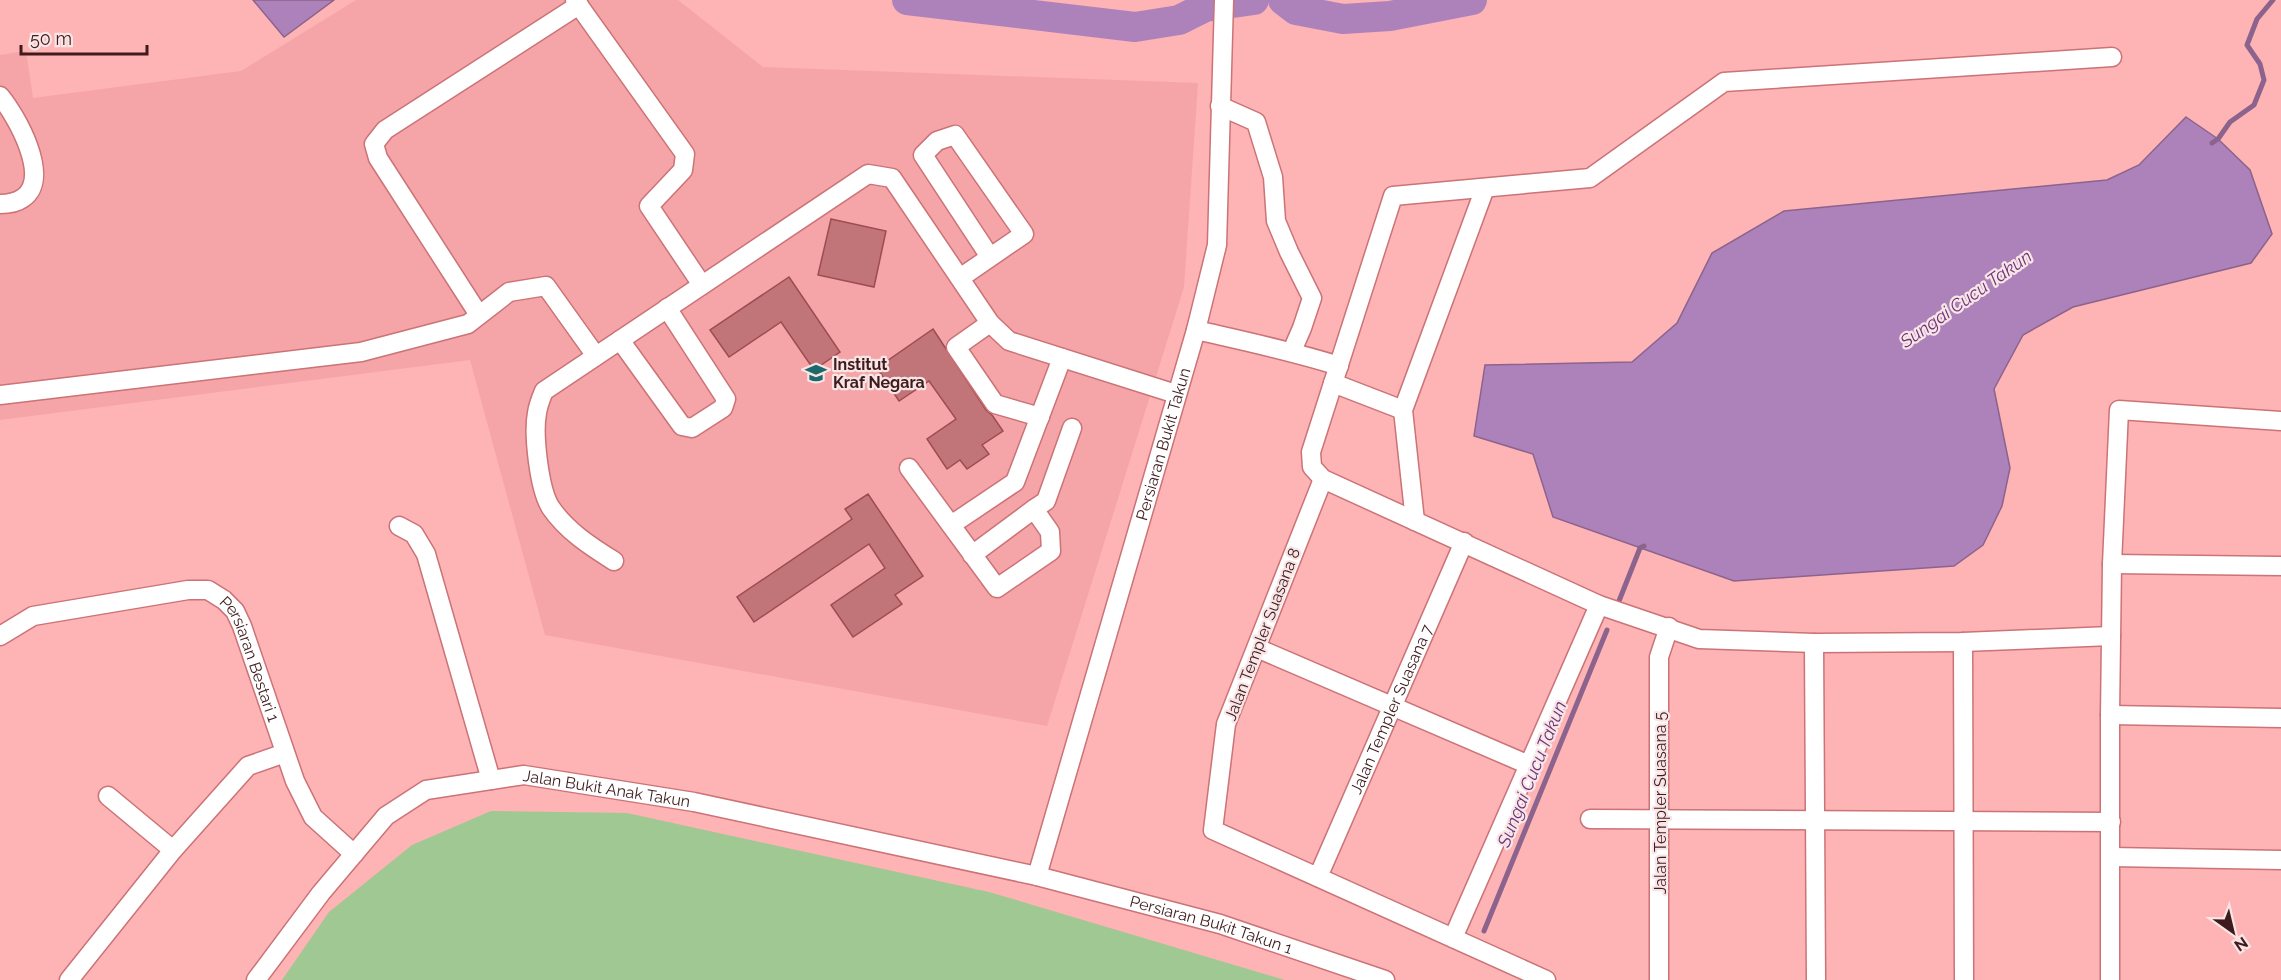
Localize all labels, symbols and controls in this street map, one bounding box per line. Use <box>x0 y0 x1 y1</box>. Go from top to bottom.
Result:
scale bar <box>21 18 147 56</box>
text: 50 m <box>30 28 72 49</box>
water label: Sungai Cucu Takun <box>1895 245 2035 352</box>
place label: Institut Kraf Negara <box>833 355 925 392</box>
school or university icon: Institut Kraf Negara <box>804 361 828 385</box>
street label: Persiaran Bukit Takun <box>1132 366 1194 523</box>
street label: Jalan Templer Suasana 8 <box>1221 545 1304 723</box>
street label: Persiaran Bestari 1 <box>216 592 283 724</box>
street label: Jalan Templer Suasana 7 <box>1346 622 1437 797</box>
water label: Sungai Cucu Takun <box>1492 698 1570 851</box>
street label: Jalan Templer Suasana 5 <box>1651 711 1670 894</box>
street label: Jalan Bukit Anak Takun <box>522 766 692 811</box>
street label: Persiaran Bukit Takun 1 <box>1128 892 1295 958</box>
north arrow <box>2203 902 2263 962</box>
text: N <box>2231 933 2251 955</box>

